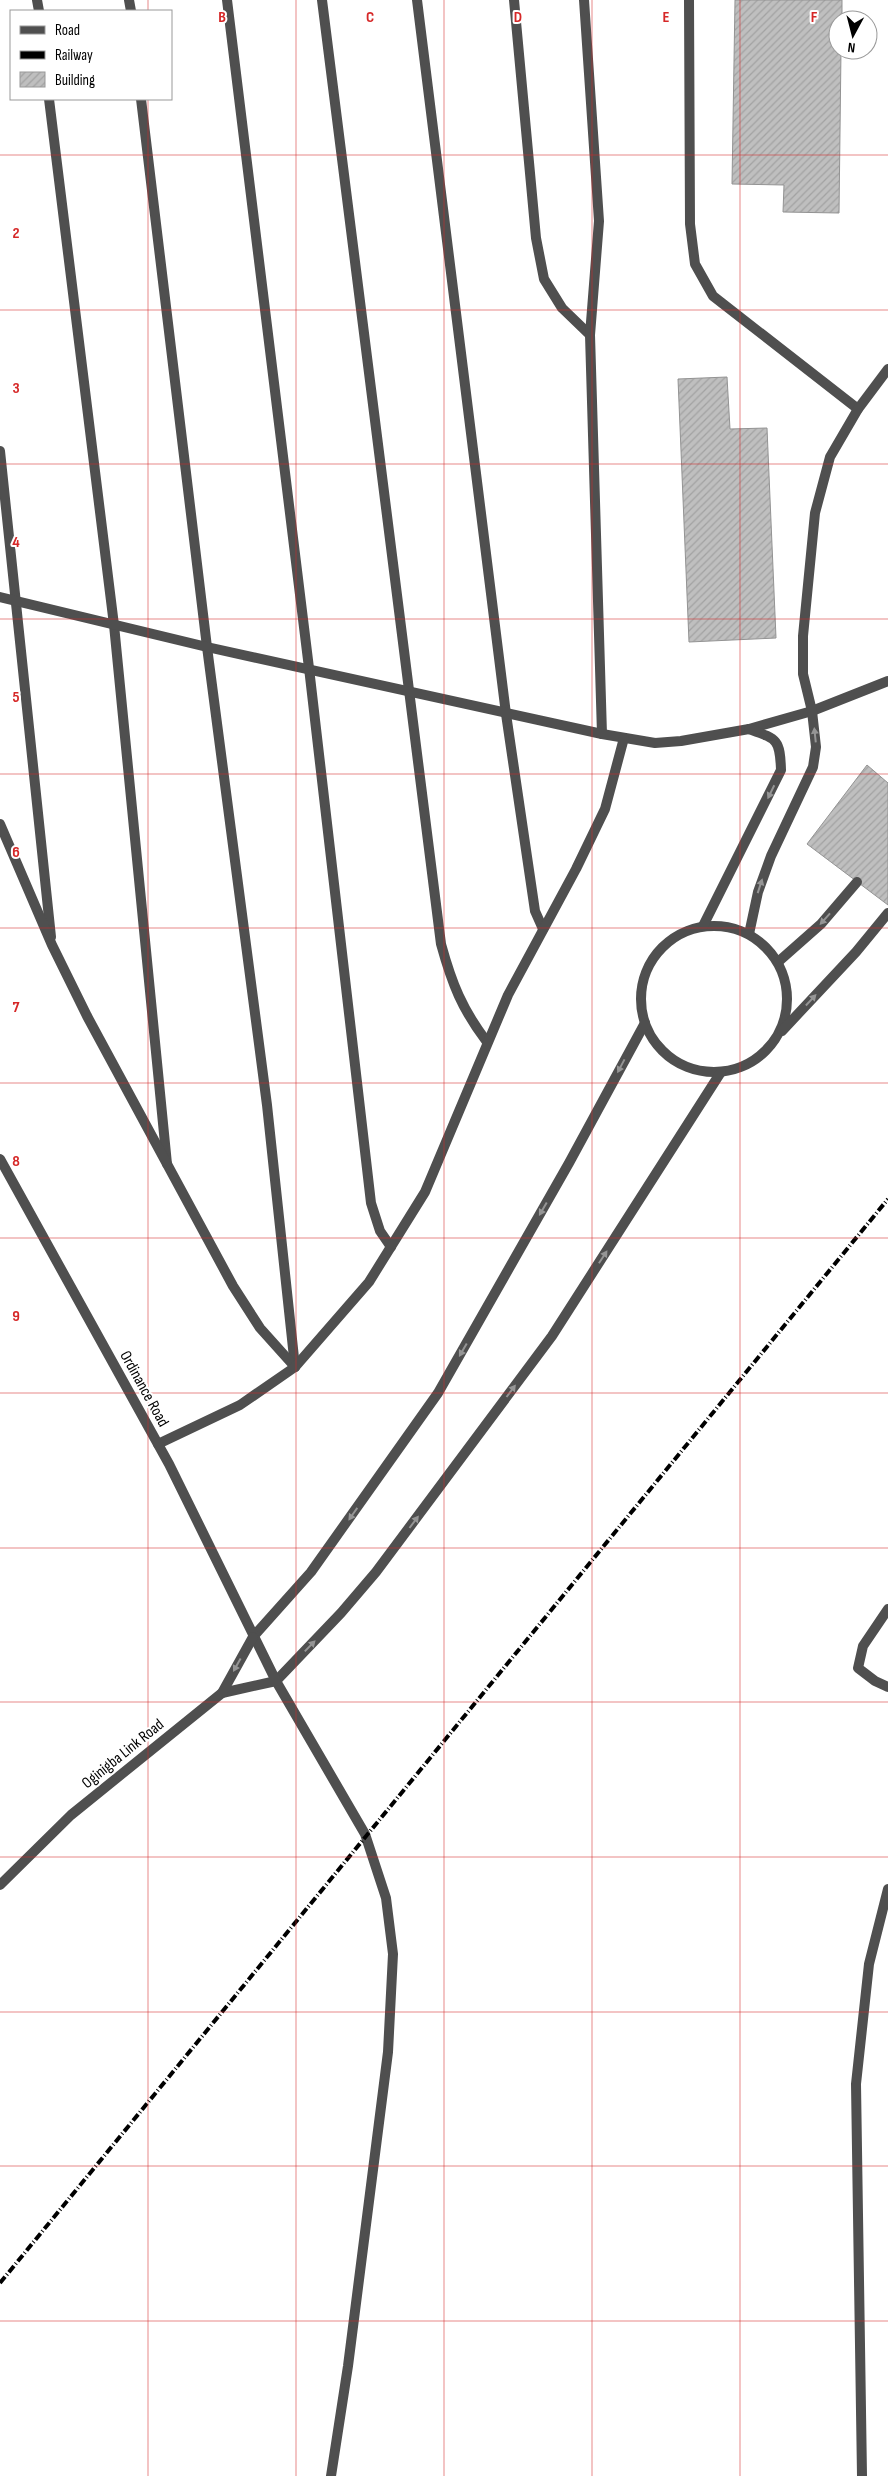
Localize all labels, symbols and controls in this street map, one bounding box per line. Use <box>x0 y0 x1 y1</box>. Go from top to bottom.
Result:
text: B <box>218 8 226 27</box>
text: C <box>366 8 374 27</box>
text: D <box>514 8 522 27</box>
text: E <box>663 8 670 27</box>
text: F <box>811 8 818 27</box>
legend <box>10 10 172 100</box>
north arrow <box>828 10 878 60</box>
text: Road <box>55 21 80 40</box>
text: N <box>847 39 856 56</box>
text: Railway <box>55 46 93 65</box>
text: Building <box>55 71 95 90</box>
text: 2 <box>12 224 20 243</box>
text: 3 <box>12 379 20 398</box>
text: 4 <box>12 533 20 552</box>
text: 5 <box>12 688 20 707</box>
one-way arrow <box>810 727 818 743</box>
one-way arrow <box>766 785 774 799</box>
text: 6 <box>12 843 20 862</box>
one-way arrow <box>757 879 764 894</box>
one-way arrow <box>819 912 831 924</box>
one-way arrow <box>805 994 817 1006</box>
text: 7 <box>13 998 20 1017</box>
one-way arrow <box>617 1060 626 1073</box>
text: 8 <box>12 1152 20 1171</box>
one-way arrow <box>539 1201 547 1216</box>
one-way arrow <box>598 1250 607 1264</box>
text: 9 <box>12 1307 20 1326</box>
one-way arrow <box>458 1343 467 1357</box>
street label: Ordinance Road <box>115 1348 173 1430</box>
one-way arrow <box>506 1384 516 1398</box>
one-way arrow <box>348 1507 358 1520</box>
one-way arrow <box>409 1515 419 1528</box>
one-way arrow <box>304 1640 316 1652</box>
one-way arrow <box>233 1659 242 1672</box>
street label: Oginigba Link Road <box>78 1715 168 1793</box>

